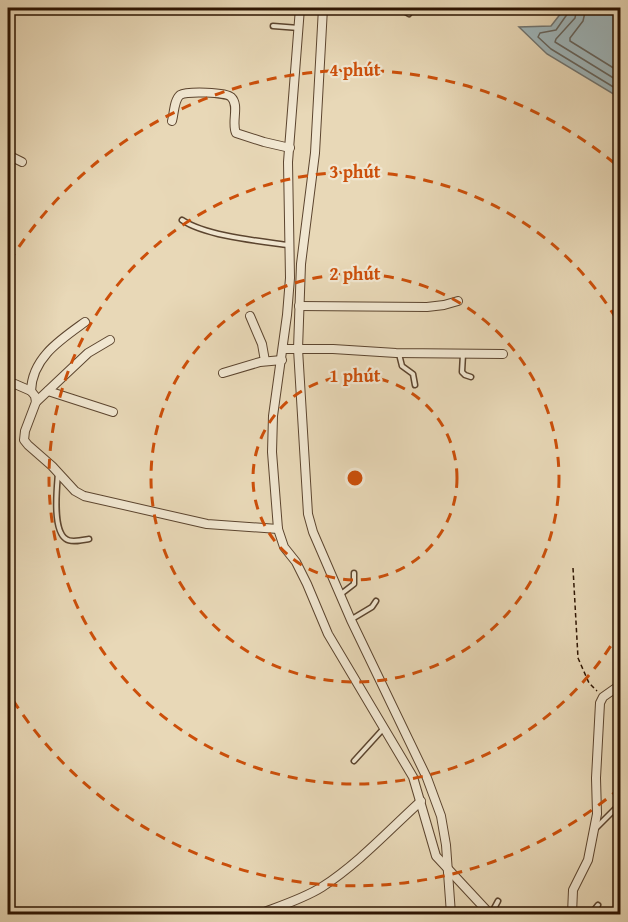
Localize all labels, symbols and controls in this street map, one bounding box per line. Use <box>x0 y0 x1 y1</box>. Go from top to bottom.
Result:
text: 4 phút <box>329 56 381 83</box>
text: 3 phút <box>329 158 381 185</box>
text: 2 phút <box>329 260 381 287</box>
text: 1 phút <box>329 362 381 389</box>
centre of rings <box>345 468 365 488</box>

